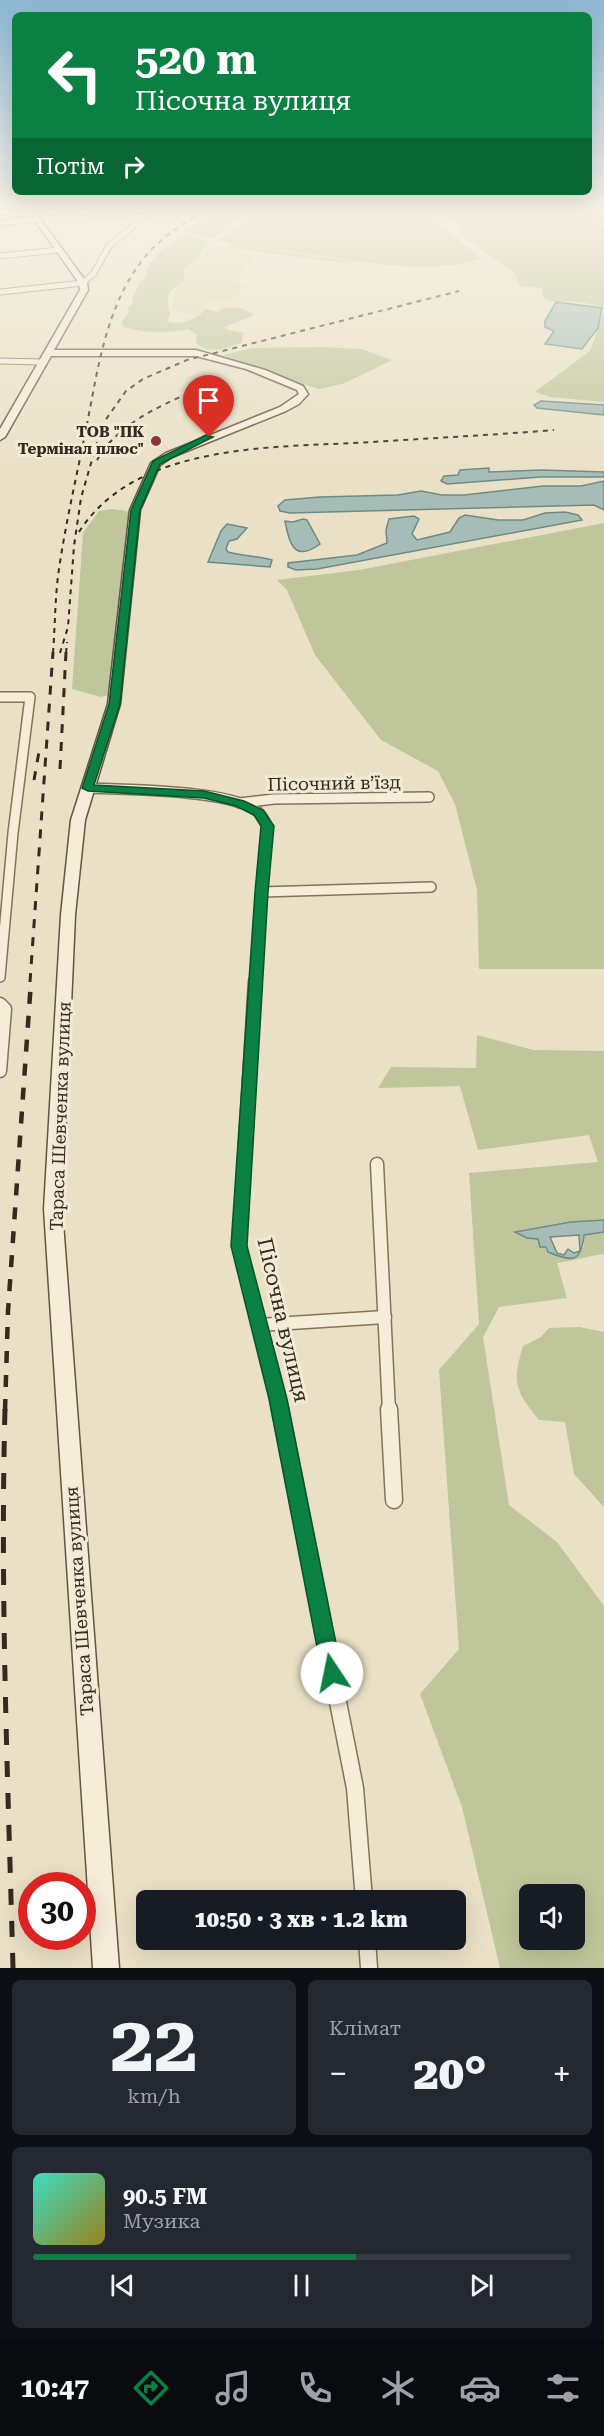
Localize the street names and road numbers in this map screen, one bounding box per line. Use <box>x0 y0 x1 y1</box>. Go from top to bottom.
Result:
street label: Пісочний в’їзд <box>267 771 401 795</box>
street label: Тараса Шевченка вулиця <box>45 1001 75 1231</box>
street label: Пісочна вулиця <box>252 1235 314 1405</box>
street label: Тараса Шевченка вулиця <box>61 1486 97 1716</box>

